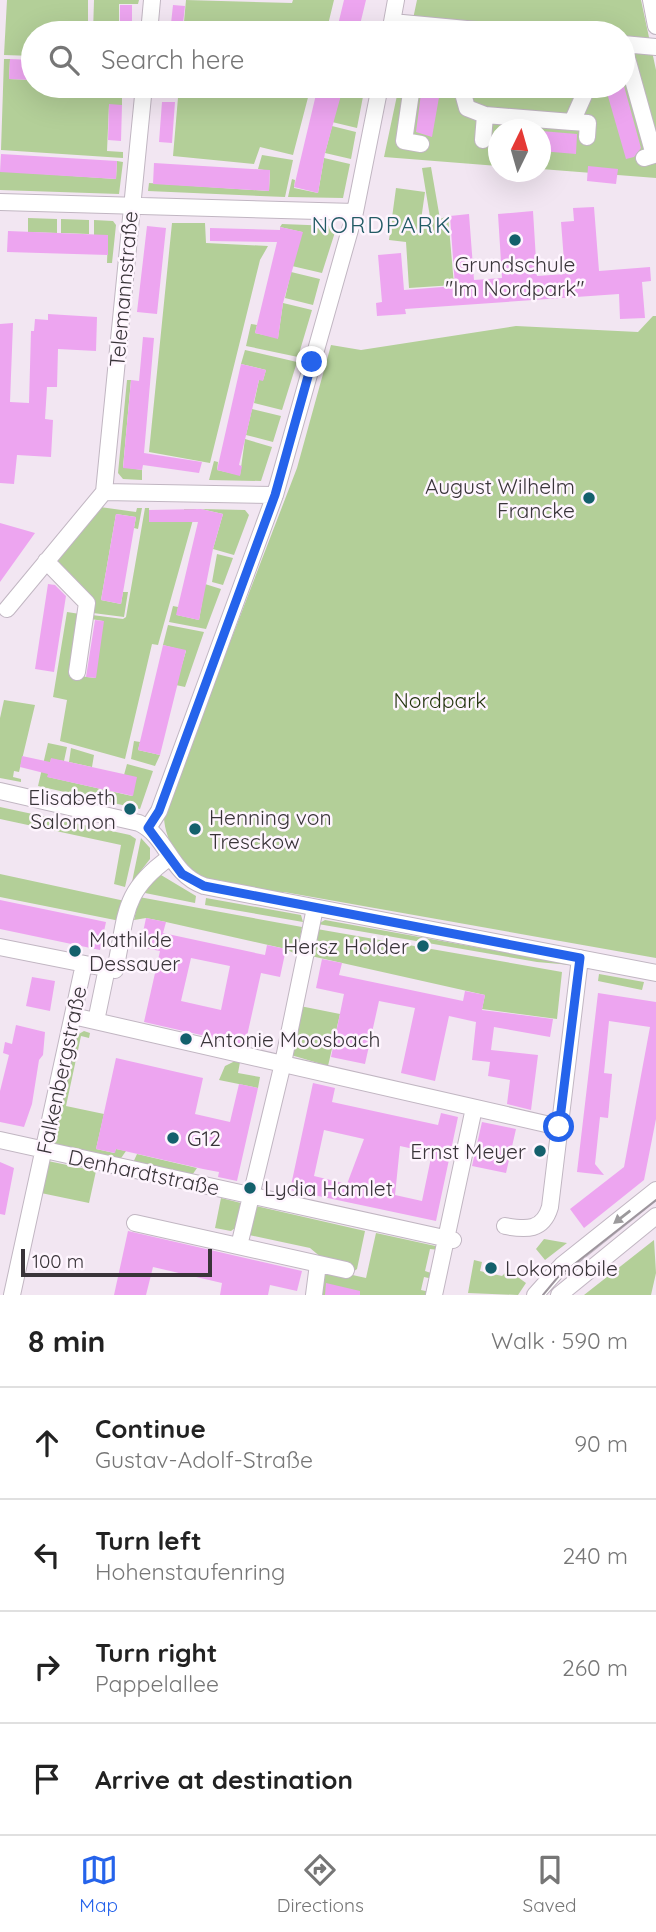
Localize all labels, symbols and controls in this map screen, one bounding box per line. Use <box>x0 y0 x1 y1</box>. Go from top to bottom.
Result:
search box <box>21 21 635 98</box>
icon: search <box>45 41 83 79</box>
text: Search here <box>101 43 245 76</box>
north arrow <box>488 119 551 182</box>
street label: Telemannstraße <box>103 210 143 368</box>
district label: NORDPARK <box>312 210 452 239</box>
marker: Grundschule "Im Nordpark" <box>507 232 523 248</box>
place label: Grundschule "Im Nordpark" <box>445 251 585 301</box>
route end <box>296 346 327 377</box>
place label: August Wilhelm Francke <box>425 473 575 523</box>
marker: August Wilhelm Francke <box>581 490 597 506</box>
park label: Nordpark <box>393 687 487 713</box>
place label: Elisabeth Salomon <box>28 784 116 834</box>
marker: Elisabeth Salomon <box>122 801 138 817</box>
place label: Henning von Tresckow <box>209 804 332 854</box>
marker: Henning von Tresckow <box>187 821 203 837</box>
place label: Mathilde Dessauer <box>89 926 180 976</box>
place label: Hersz Holder <box>283 933 409 959</box>
marker: Hersz Holder <box>415 938 431 954</box>
marker: Mathilde Dessauer <box>67 943 83 959</box>
street label: Falkenbergstraße <box>30 984 92 1156</box>
place label: Antonie Moosbach <box>200 1026 381 1052</box>
marker: Antonie Moosbach <box>178 1031 194 1047</box>
route start <box>543 1111 574 1142</box>
place label: G12 <box>187 1125 221 1151</box>
marker: G12 <box>165 1130 181 1146</box>
place label: Ernst Meyer <box>410 1138 526 1164</box>
street label: Denhardtstraße <box>66 1143 222 1201</box>
marker: Ernst Meyer <box>532 1143 548 1159</box>
place label: Lydia Hamlet <box>264 1175 393 1201</box>
marker: Lydia Hamlet <box>242 1180 258 1196</box>
one-way arrow <box>613 1209 631 1224</box>
scale bar <box>21 1246 212 1278</box>
text: 100 m <box>32 1249 84 1273</box>
place label: Lokomobile <box>505 1255 618 1281</box>
marker: Lokomobile <box>483 1260 499 1276</box>
text: 8 min <box>28 1322 105 1360</box>
text: Walk · 590 m <box>491 1326 628 1355</box>
text: Continue <box>95 1412 206 1445</box>
icon: ahead <box>28 1424 66 1462</box>
text: 90 m <box>574 1429 628 1458</box>
text: Gustav-Adolf-Straße <box>95 1445 313 1474</box>
text: Turn left <box>95 1524 202 1557</box>
icon: left <box>28 1536 66 1574</box>
text: 240 m <box>563 1541 628 1570</box>
text: Hohenstaufenring <box>95 1557 285 1586</box>
text: Turn right <box>95 1636 217 1669</box>
icon: right <box>28 1648 66 1686</box>
text: 260 m <box>562 1653 628 1682</box>
text: Pappelallee <box>95 1669 219 1698</box>
icon: arrive <box>28 1760 66 1798</box>
text: Arrive at destination <box>95 1763 353 1796</box>
tab: Map <box>79 1851 118 1917</box>
tab: Directions <box>277 1851 364 1917</box>
tab: Saved <box>522 1851 577 1917</box>

